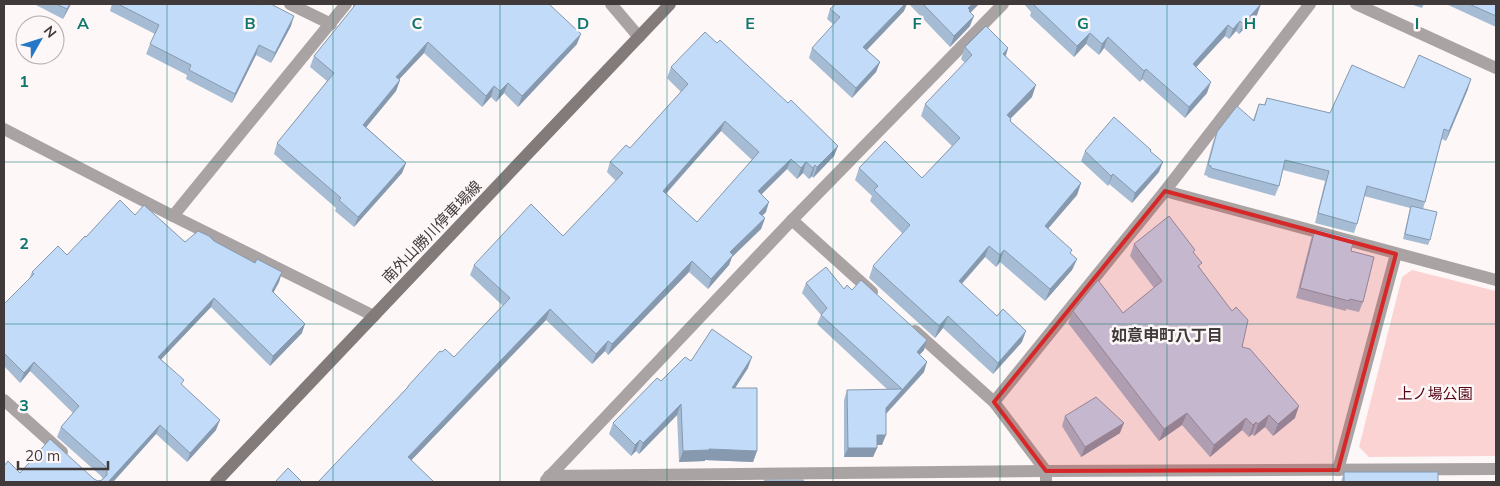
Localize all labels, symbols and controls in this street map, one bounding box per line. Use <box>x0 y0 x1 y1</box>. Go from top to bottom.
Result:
text: A <box>77 13 89 33</box>
text: B <box>244 13 256 33</box>
text: C <box>412 13 423 33</box>
text: D <box>577 13 589 33</box>
text: E <box>745 13 755 33</box>
text: F <box>912 13 922 33</box>
text: G <box>1077 13 1089 33</box>
text: H <box>1244 13 1256 33</box>
text: I <box>1415 13 1419 33</box>
north arrow <box>15 15 65 65</box>
text: N <box>40 22 60 42</box>
text: 1 <box>19 71 29 91</box>
street label: 南外山勝川停車場線 <box>378 176 485 287</box>
text: 2 <box>19 233 29 253</box>
district label: 如意申町八丁目 <box>1111 325 1223 345</box>
park label: 上ノ場公園 <box>1397 384 1473 403</box>
text: 3 <box>19 395 29 415</box>
scale bar <box>18 438 108 470</box>
text: 20 m <box>25 446 60 465</box>

